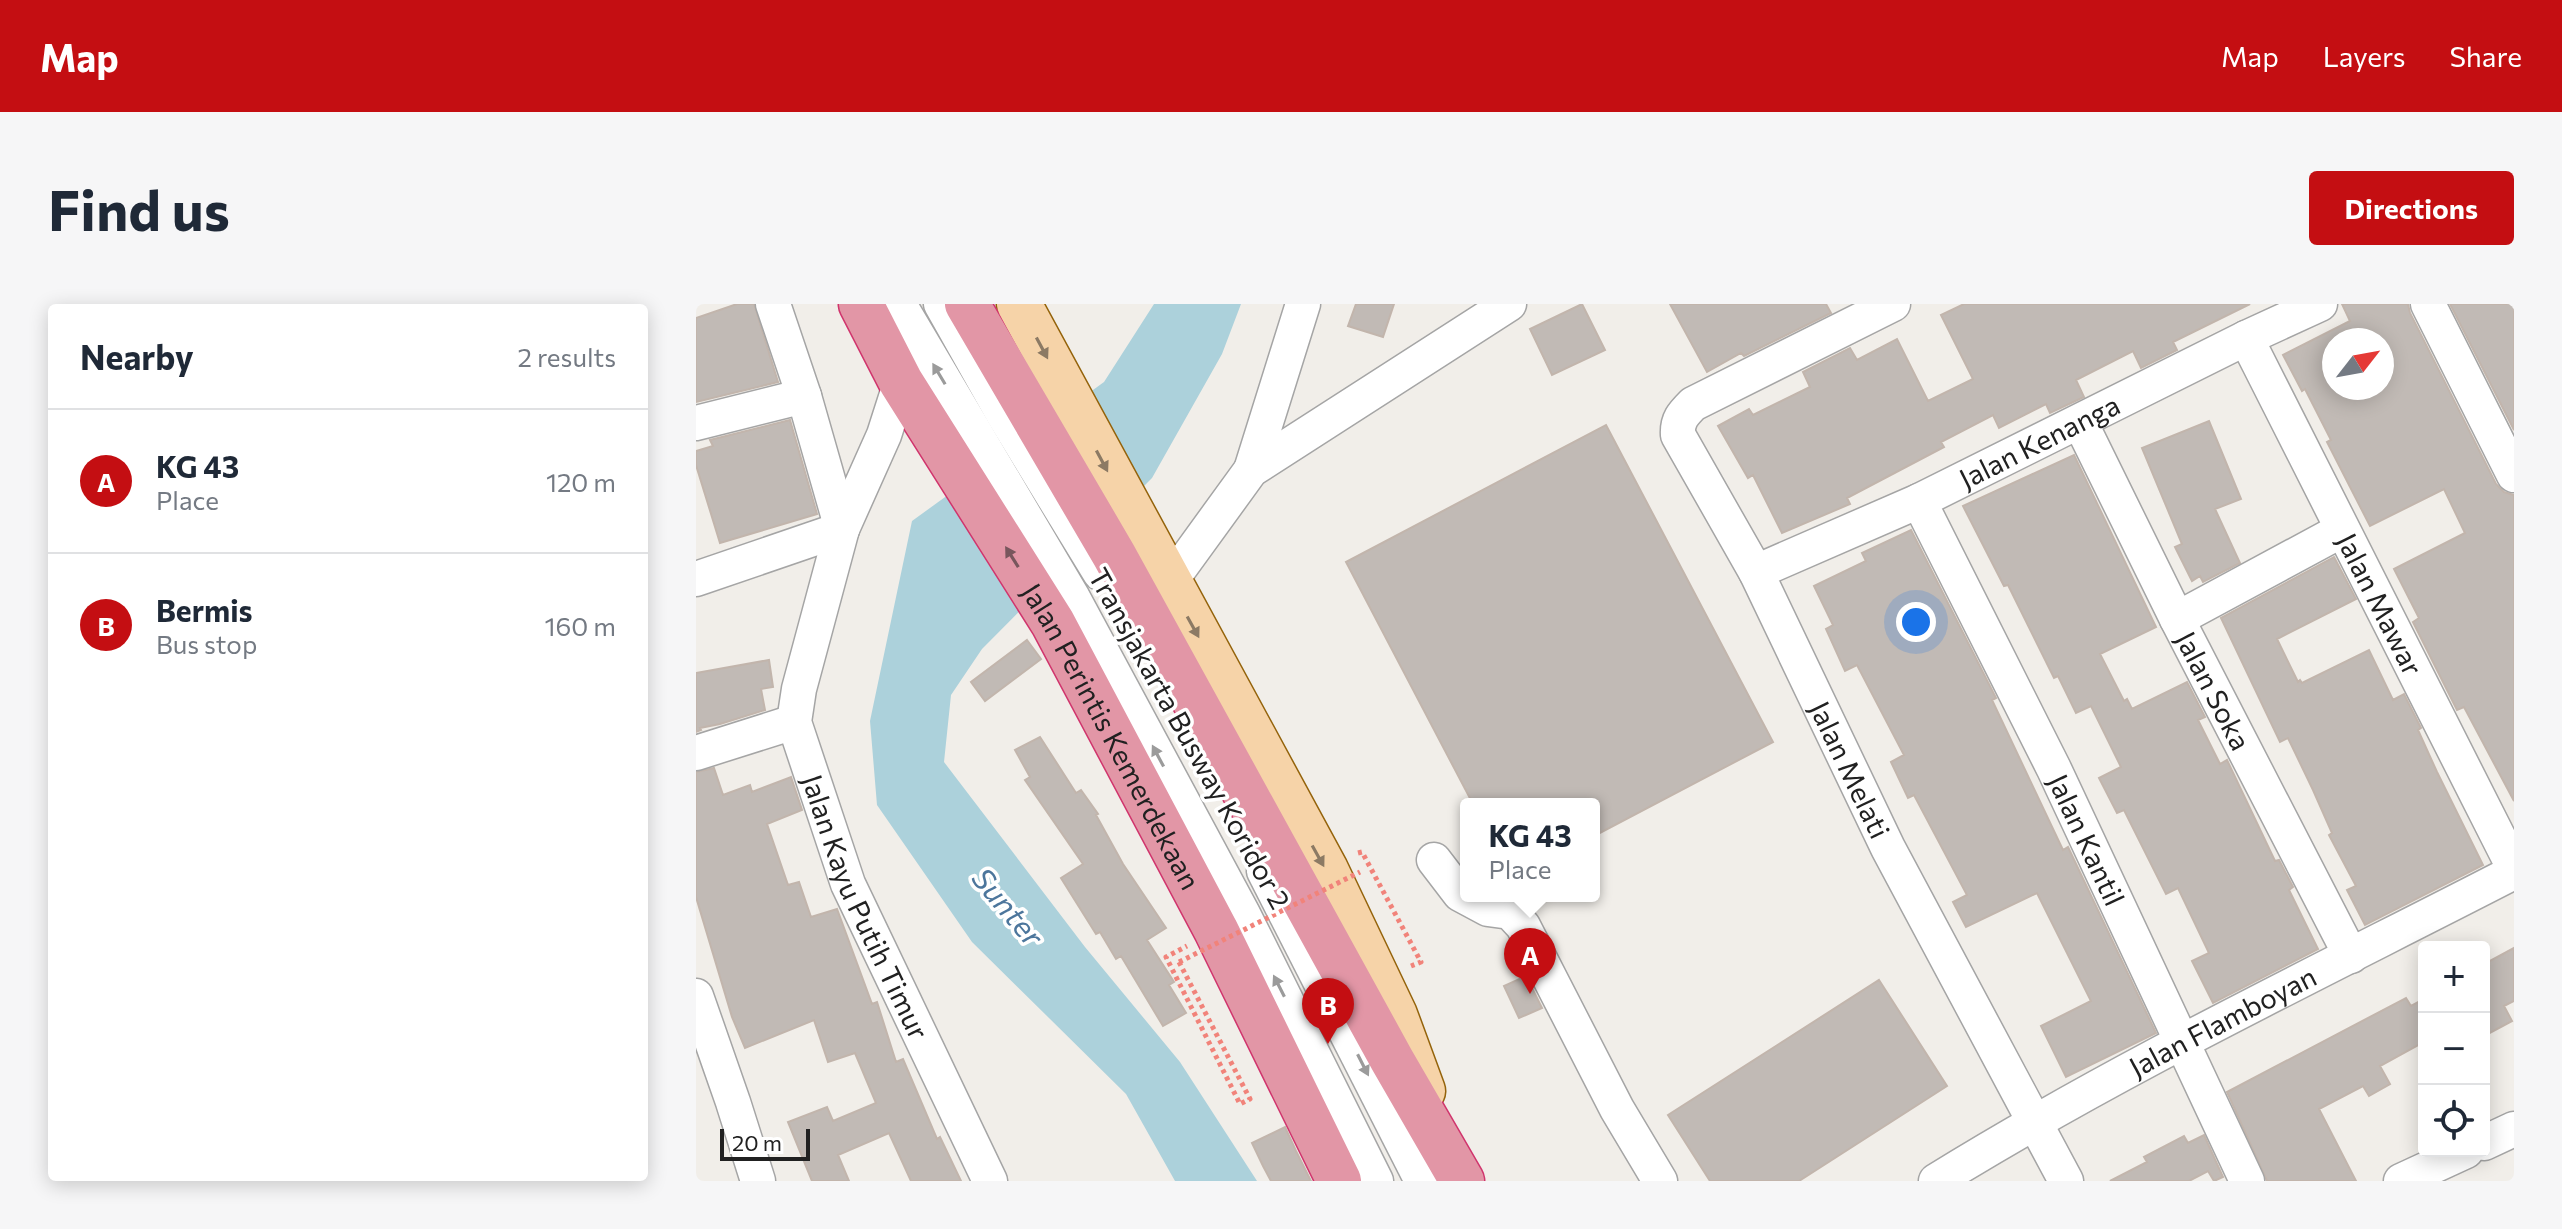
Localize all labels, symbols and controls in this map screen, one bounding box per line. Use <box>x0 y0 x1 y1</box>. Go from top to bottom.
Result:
text: Map <box>40 33 119 80</box>
text: Map <box>2221 39 2279 73</box>
text: Layers <box>2323 39 2405 73</box>
text: Share <box>2449 39 2522 73</box>
button: Directions <box>2309 171 2514 245</box>
text: Find us <box>48 174 230 243</box>
north arrow <box>2322 328 2394 400</box>
text: Nearby <box>80 335 194 377</box>
one-way arrow <box>1036 337 1049 360</box>
text: 2 results <box>518 341 616 372</box>
one-way arrow <box>932 363 946 385</box>
street label: Jalan Kenanga <box>1953 387 2125 495</box>
text: KG 43 <box>156 447 239 484</box>
one-way arrow <box>1095 450 1109 472</box>
text: A <box>97 466 115 497</box>
text: 120 m <box>546 466 616 497</box>
text: Place <box>156 484 219 515</box>
street label: Jalan Mawar <box>2330 527 2431 681</box>
one-way arrow <box>1005 546 1019 568</box>
street label: Transjakarta Busway Koridor 2 <box>1082 562 1298 914</box>
street label: Jalan Perintis Kemerdekaan <box>1015 577 1208 895</box>
text: Bermis <box>156 591 253 628</box>
your location <box>1896 602 1936 642</box>
text: B <box>97 610 115 641</box>
text: 160 m <box>544 610 616 641</box>
one-way arrow <box>1187 616 1200 639</box>
street label: Jalan Soka <box>2169 625 2259 756</box>
text: Bus stop <box>156 628 257 659</box>
street label: Jalan Melati <box>1803 695 1898 844</box>
one-way arrow <box>1151 745 1165 767</box>
street label: Jalan Kantil <box>2042 768 2132 911</box>
street label: Jalan Kayu Putih Timur <box>796 770 937 1044</box>
popup <box>1460 798 1600 902</box>
text: KG 43 <box>1488 816 1572 853</box>
one-way arrow <box>1311 844 1324 867</box>
text: Place <box>1488 853 1551 884</box>
water label: Sunter <box>965 859 1053 954</box>
pin: A <box>1504 928 1556 994</box>
map controls <box>2418 941 2490 1157</box>
button: + <box>2418 941 2490 1013</box>
street label: Jalan Flamboyan <box>2123 959 2321 1084</box>
one-way arrow <box>1272 975 1286 998</box>
pin: B <box>1302 978 1354 1044</box>
button: − <box>2418 1013 2490 1085</box>
one-way arrow <box>1357 1054 1370 1077</box>
button: locate <box>2418 1085 2490 1157</box>
scale bar <box>720 1125 810 1161</box>
text: 20 m <box>732 1129 782 1156</box>

